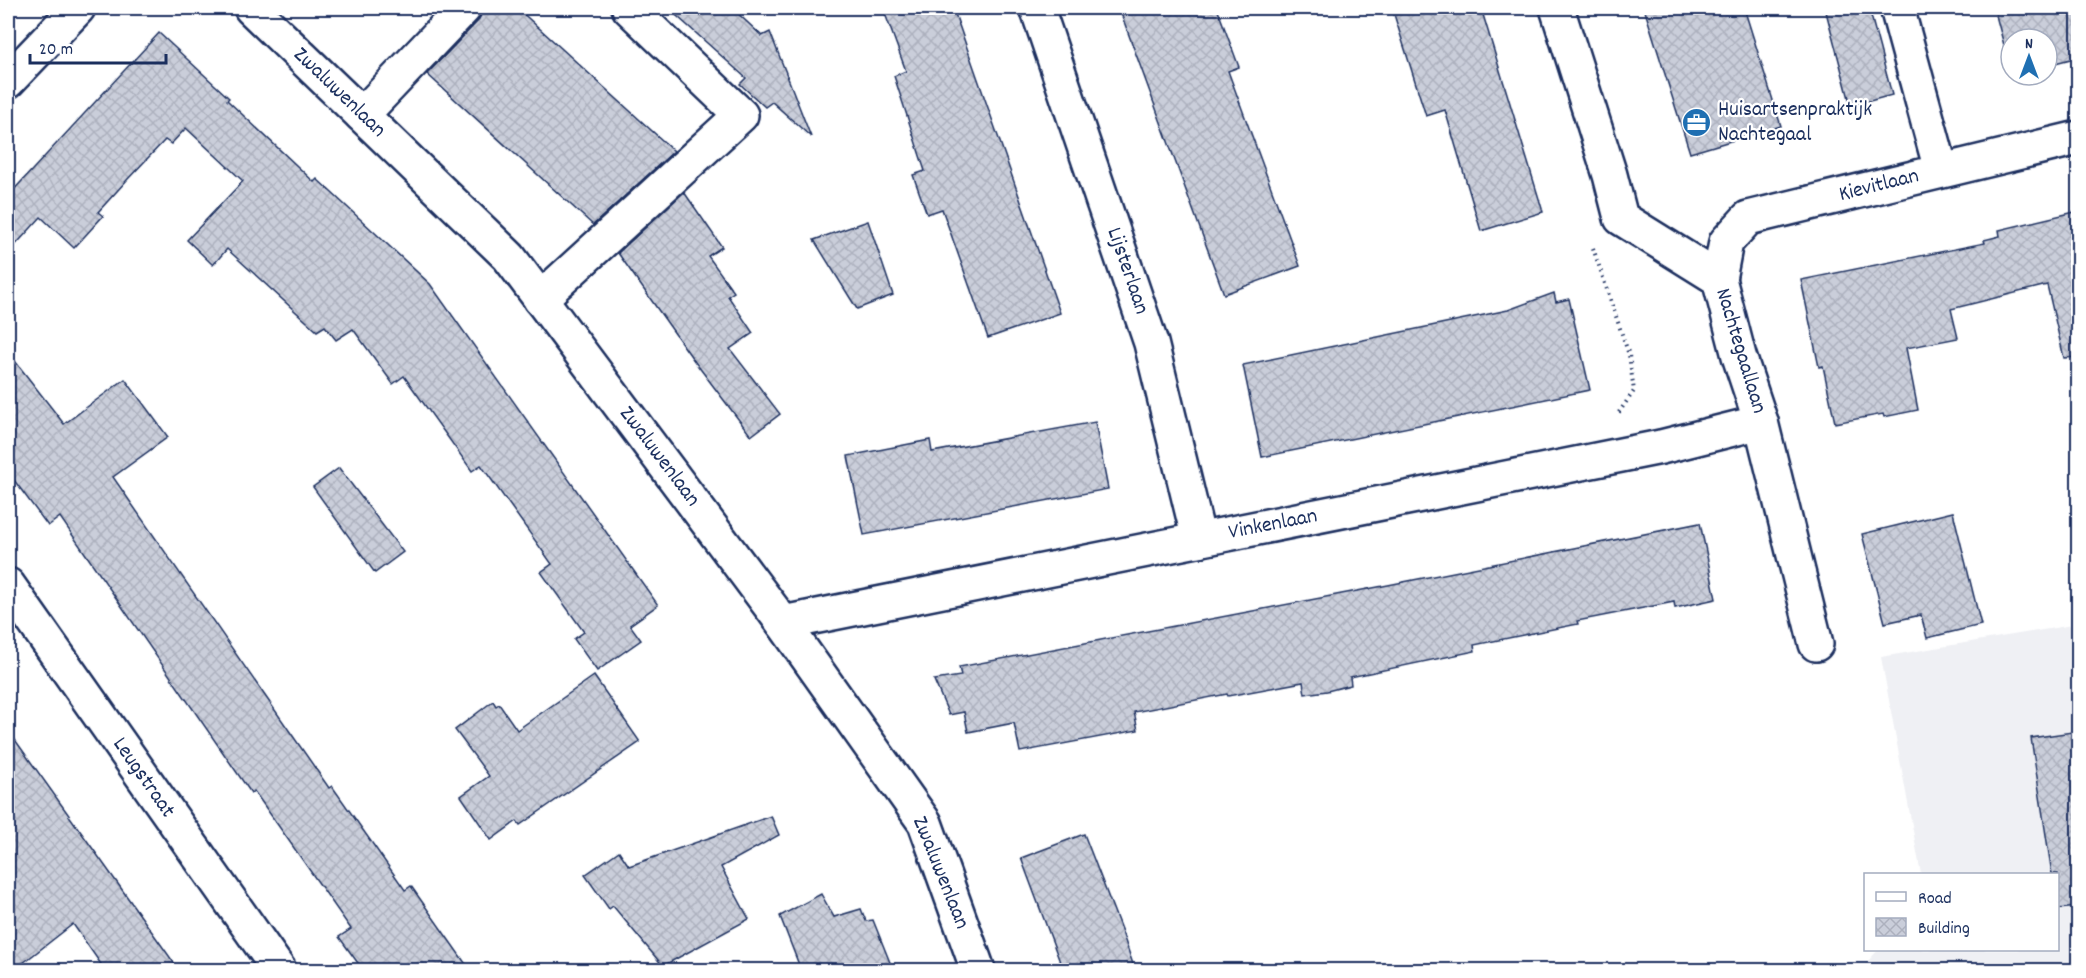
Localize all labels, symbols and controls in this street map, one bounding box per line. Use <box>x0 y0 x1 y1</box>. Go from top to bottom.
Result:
scale bar <box>30 27 166 65</box>
north arrow <box>1999 27 2059 87</box>
text: N <box>2025 33 2033 56</box>
text: 20 m <box>39 38 73 63</box>
street label: Zwaluwenlaan <box>285 41 393 145</box>
place label: Huisartsenpraktijk Nachtegaal <box>1718 95 1872 151</box>
office icon: Huisartsenpraktijk Nachtegaal <box>1681 107 1713 139</box>
street label: Kievitlaan <box>1836 161 1922 211</box>
street label: Lijsterlaan <box>1098 223 1156 319</box>
street label: Nachtegaallaan <box>1706 285 1774 417</box>
street label: Zwaluwenlaan <box>611 400 707 514</box>
street label: Vinkenlaan <box>1226 501 1320 549</box>
street label: Leugstraat <box>104 731 182 825</box>
street label: Zwaluwenlaan <box>903 812 977 934</box>
legend <box>1864 873 2059 951</box>
text: Road <box>1918 887 1952 912</box>
text: Building <box>1918 917 1970 942</box>

